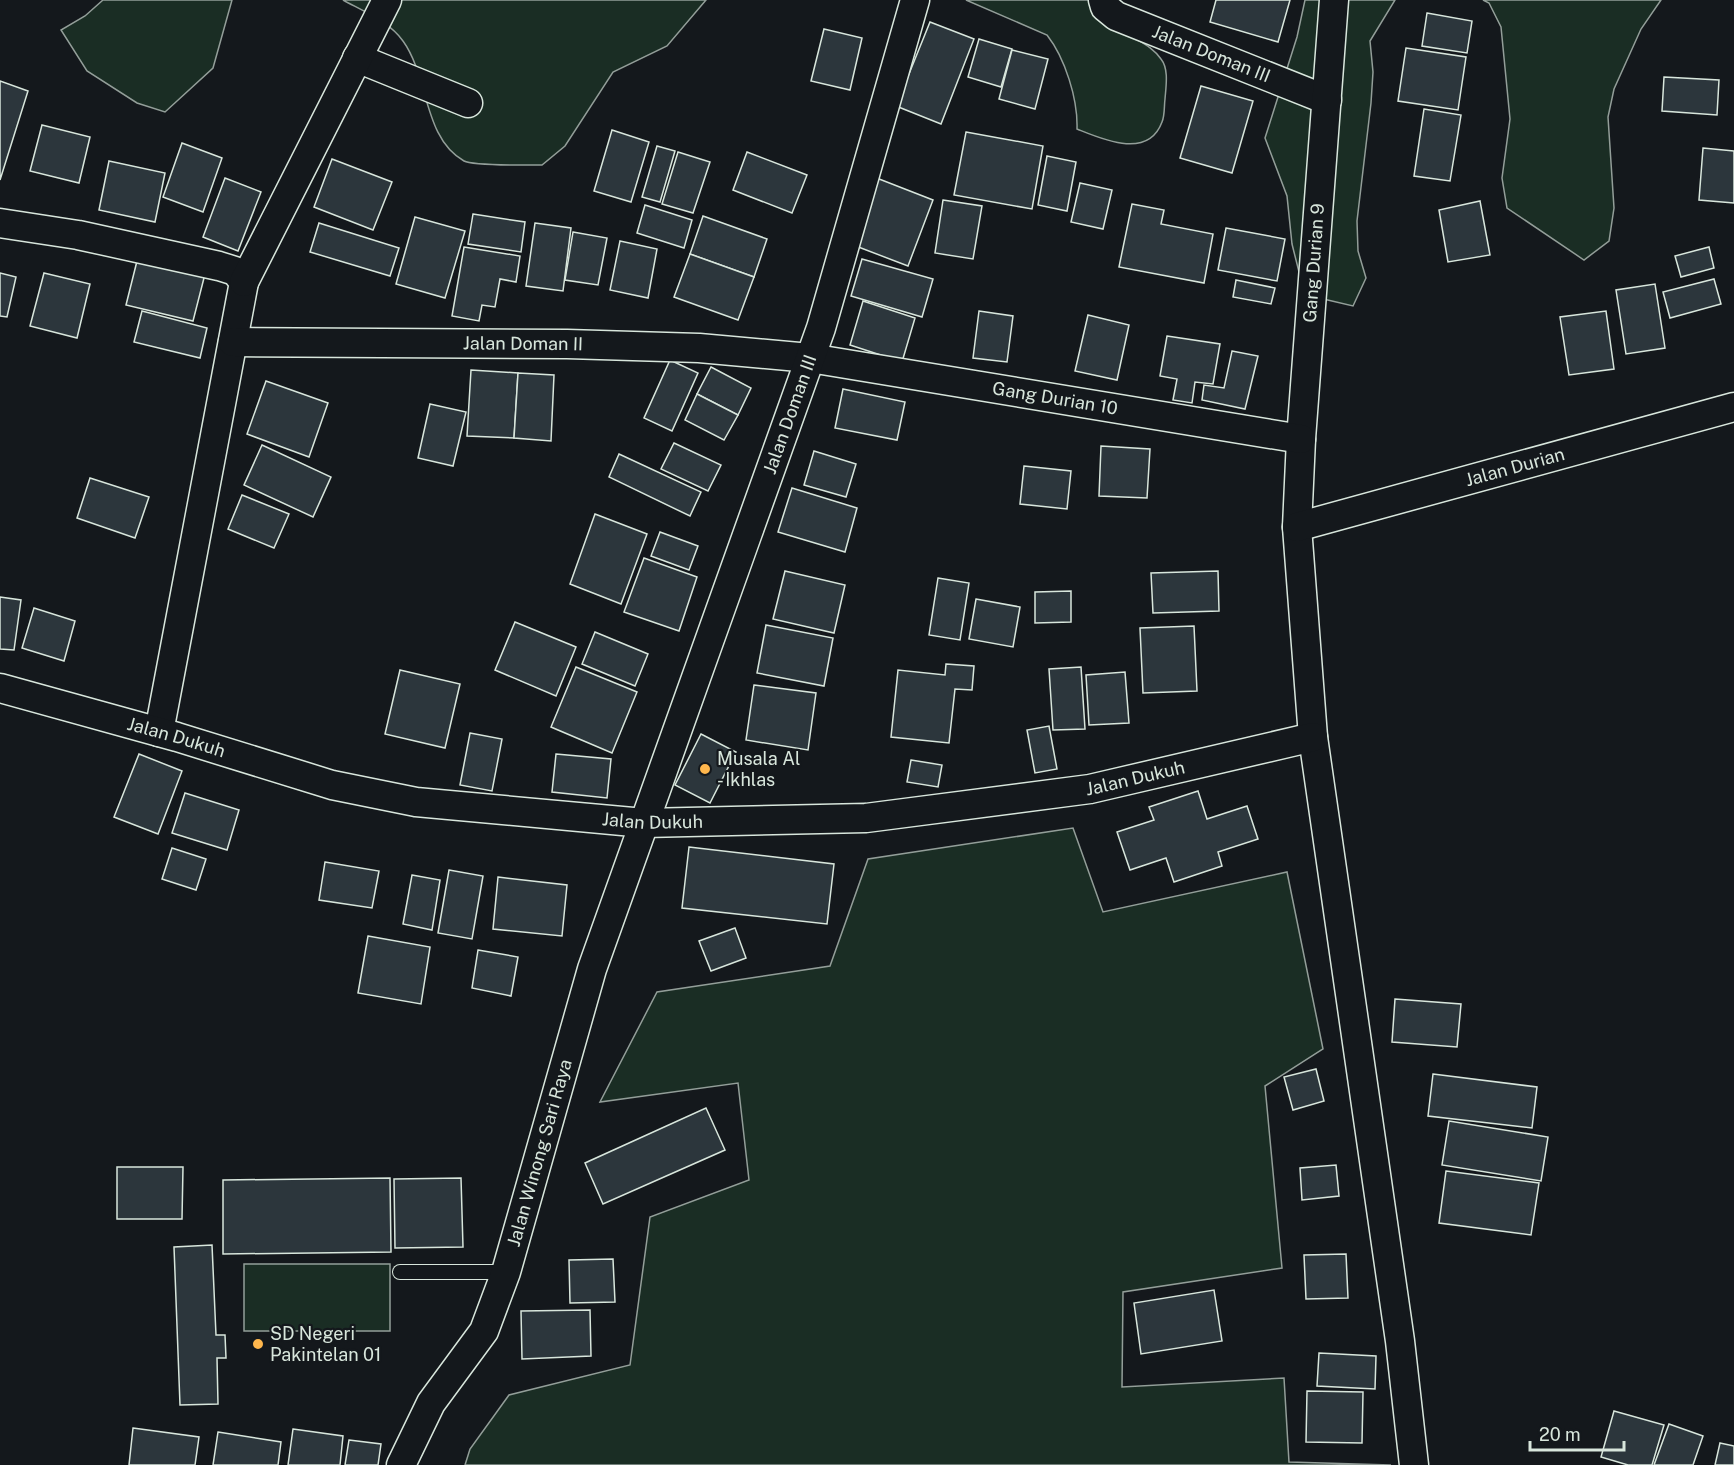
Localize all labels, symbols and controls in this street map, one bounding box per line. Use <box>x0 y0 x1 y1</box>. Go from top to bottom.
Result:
street label: Jalan Doman III <box>1149 21 1274 86</box>
street label: Gang Durian 9 <box>1299 203 1328 323</box>
street label: Jalan Doman II <box>463 332 583 354</box>
street label: Jalan Doman III <box>759 352 821 477</box>
street label: Gang Durian 10 <box>991 377 1120 419</box>
street label: Jalan Durian <box>1463 443 1567 490</box>
street label: Jalan Dukuh <box>125 713 228 761</box>
place label: Musala Al - Ikhlas <box>717 748 800 790</box>
street label: Jalan Dukuh <box>1085 756 1187 799</box>
marker: Musala Al - Ikhlas <box>698 762 712 776</box>
street label: Jalan Dukuh <box>601 808 703 833</box>
street label: Jalan Winong Sari Raya <box>503 1057 576 1249</box>
place label: SD Negeri Pakintelan 01 <box>270 1323 381 1365</box>
marker: SD Negeri Pakintelan 01 <box>251 1337 265 1351</box>
scale bar <box>1530 1414 1624 1452</box>
text: 20 m <box>1539 1424 1581 1445</box>

